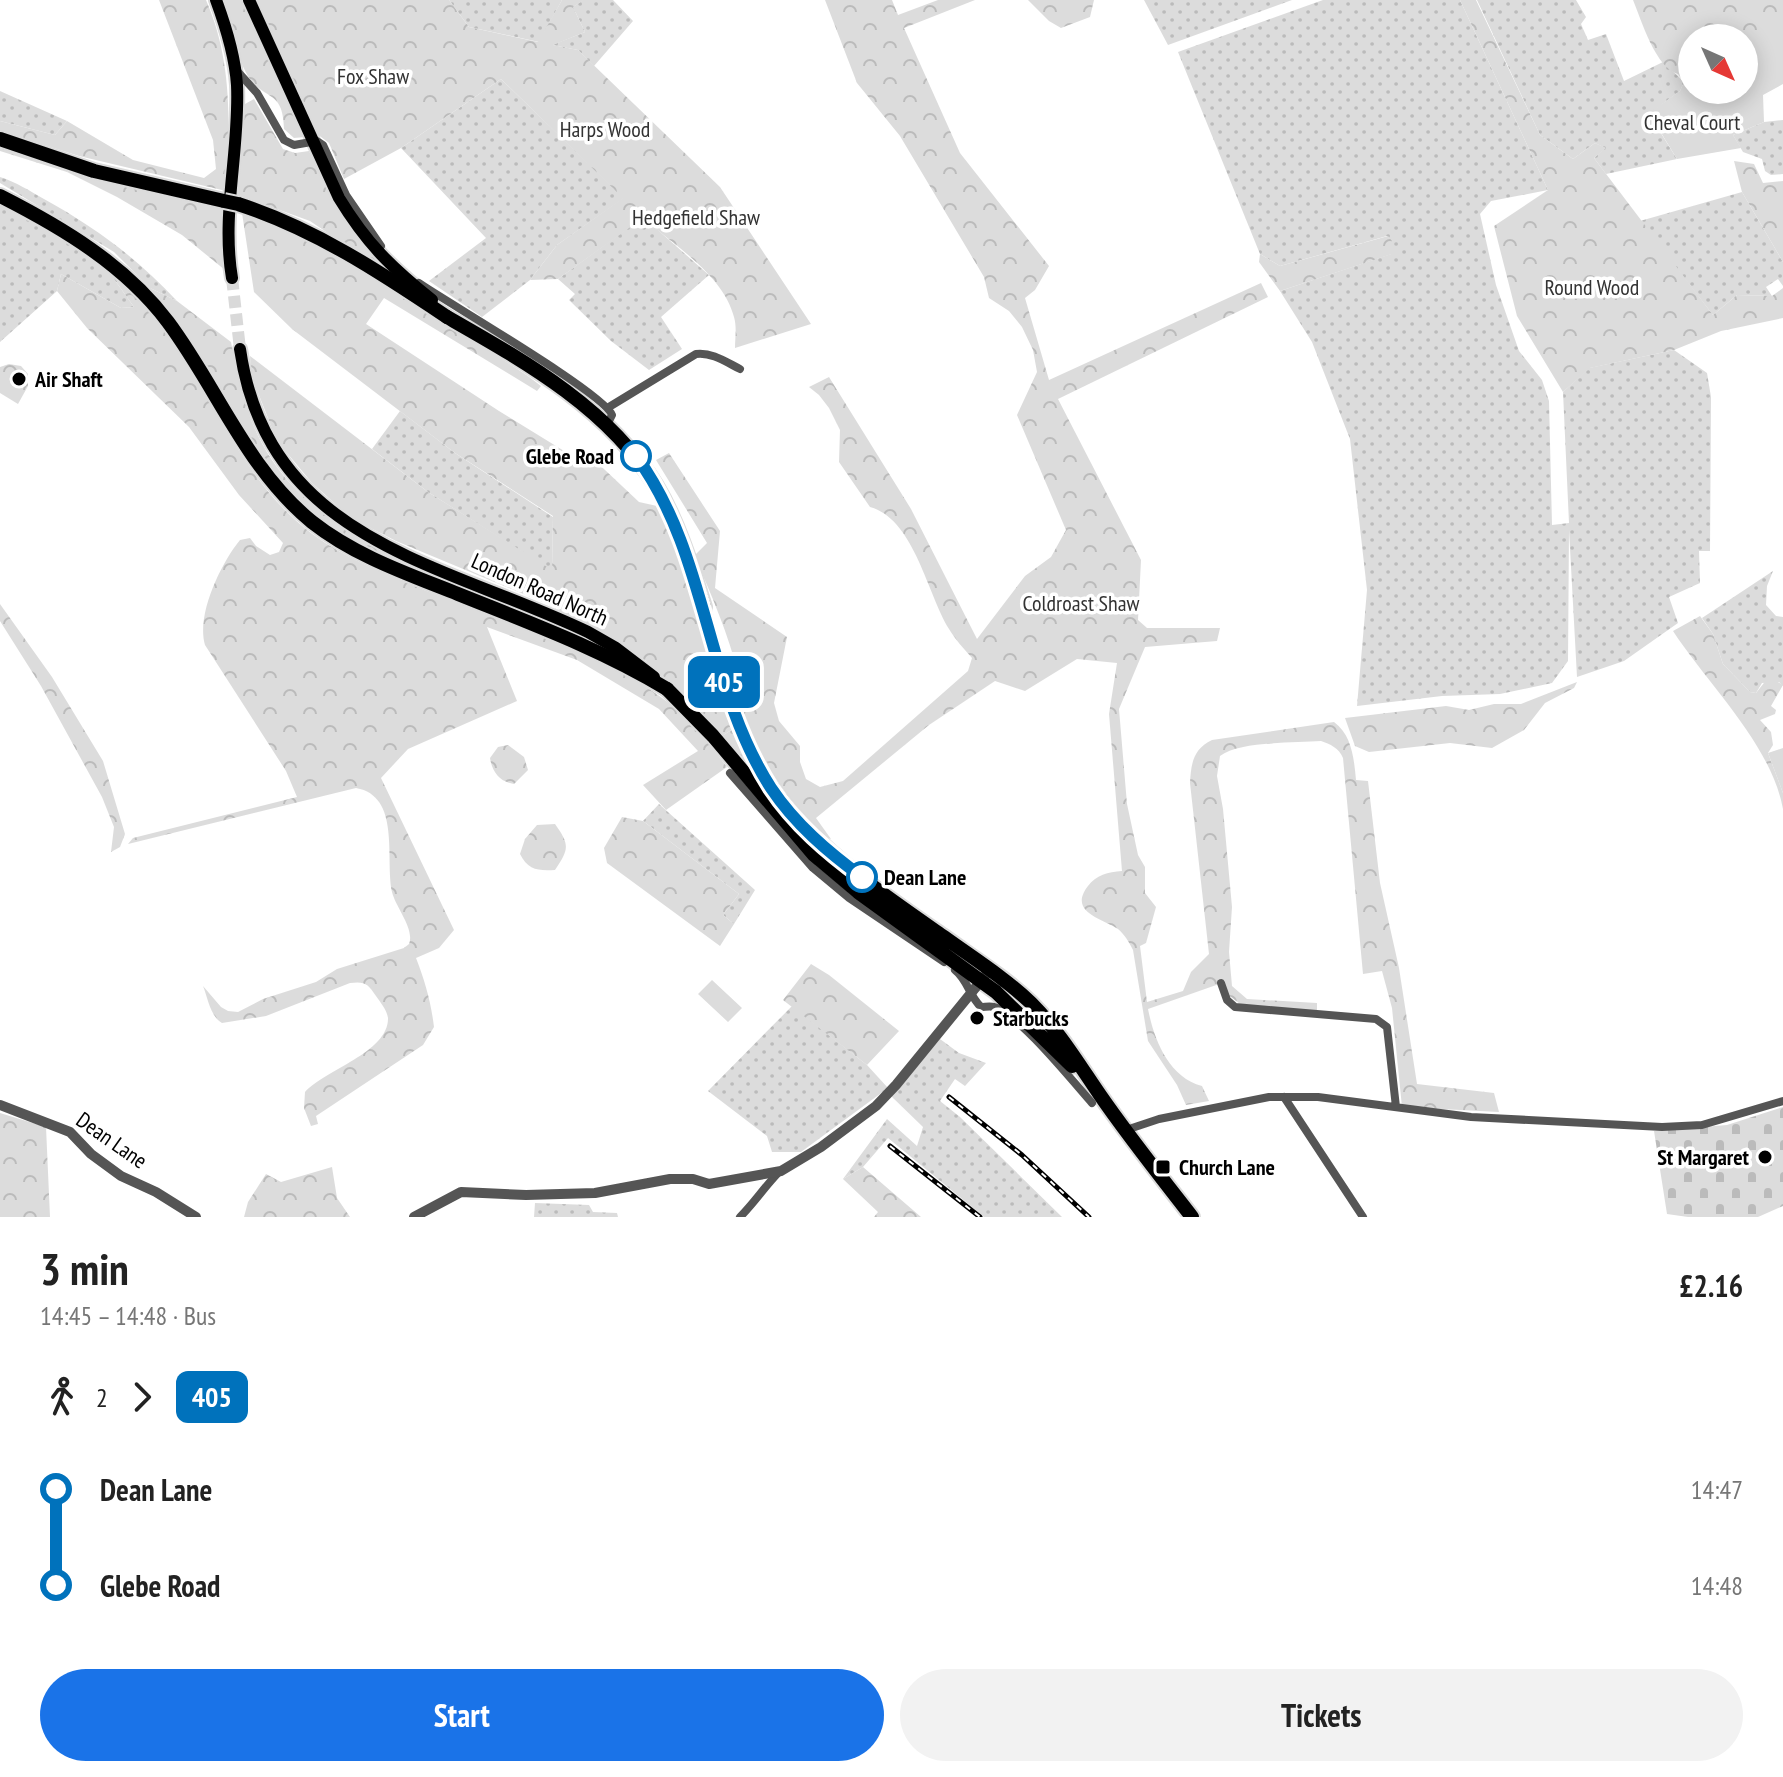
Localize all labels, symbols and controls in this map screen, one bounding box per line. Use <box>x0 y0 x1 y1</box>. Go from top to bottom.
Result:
north arrow <box>1678 24 1758 104</box>
map controls <box>1678 24 1758 104</box>
park label: Fox Shaw <box>337 62 409 90</box>
park label: Cheval Court <box>1644 108 1740 136</box>
park label: Harps Wood <box>560 115 650 143</box>
park label: Hedgefield Shaw <box>632 203 760 231</box>
park label: Round Wood <box>1545 273 1639 301</box>
place label: Air Shaft <box>34 365 103 393</box>
marker: Air Shaft <box>10 370 28 388</box>
marker: Glebe Road <box>621 441 651 471</box>
place label: Glebe Road <box>526 442 614 470</box>
street label: London Road North <box>467 546 613 632</box>
park label: Coldroast Shaw <box>1023 589 1140 617</box>
line badge: 405 <box>678 656 770 708</box>
text: 405 <box>704 663 744 700</box>
marker: Dean Lane <box>847 862 877 892</box>
place label: Dean Lane <box>884 863 966 891</box>
place label: Starbucks <box>993 1004 1069 1032</box>
marker: Starbucks <box>968 1009 986 1027</box>
street label: Dean Lane <box>71 1106 153 1174</box>
place label: St Margaret <box>1657 1143 1750 1171</box>
marker: St Margaret <box>1756 1148 1774 1166</box>
place label: Church Lane <box>1179 1153 1275 1181</box>
marker: Church Lane <box>1154 1158 1172 1176</box>
text: 3 min <box>40 1240 129 1297</box>
text: £2.16 <box>1679 1266 1743 1305</box>
text: 14:45 – 14:48 · Bus <box>40 1299 216 1332</box>
icon: walk <box>40 1375 84 1419</box>
icon: forward <box>120 1375 164 1419</box>
text: 405 <box>192 1378 232 1415</box>
text: 2 <box>96 1381 108 1414</box>
text: Dean Lane <box>100 1470 212 1509</box>
text: 14:47 <box>1691 1473 1743 1506</box>
text: Glebe Road <box>100 1566 220 1605</box>
text: 14:48 <box>1691 1569 1743 1602</box>
button: Start <box>40 1669 884 1761</box>
button: Tickets <box>900 1669 1743 1761</box>

